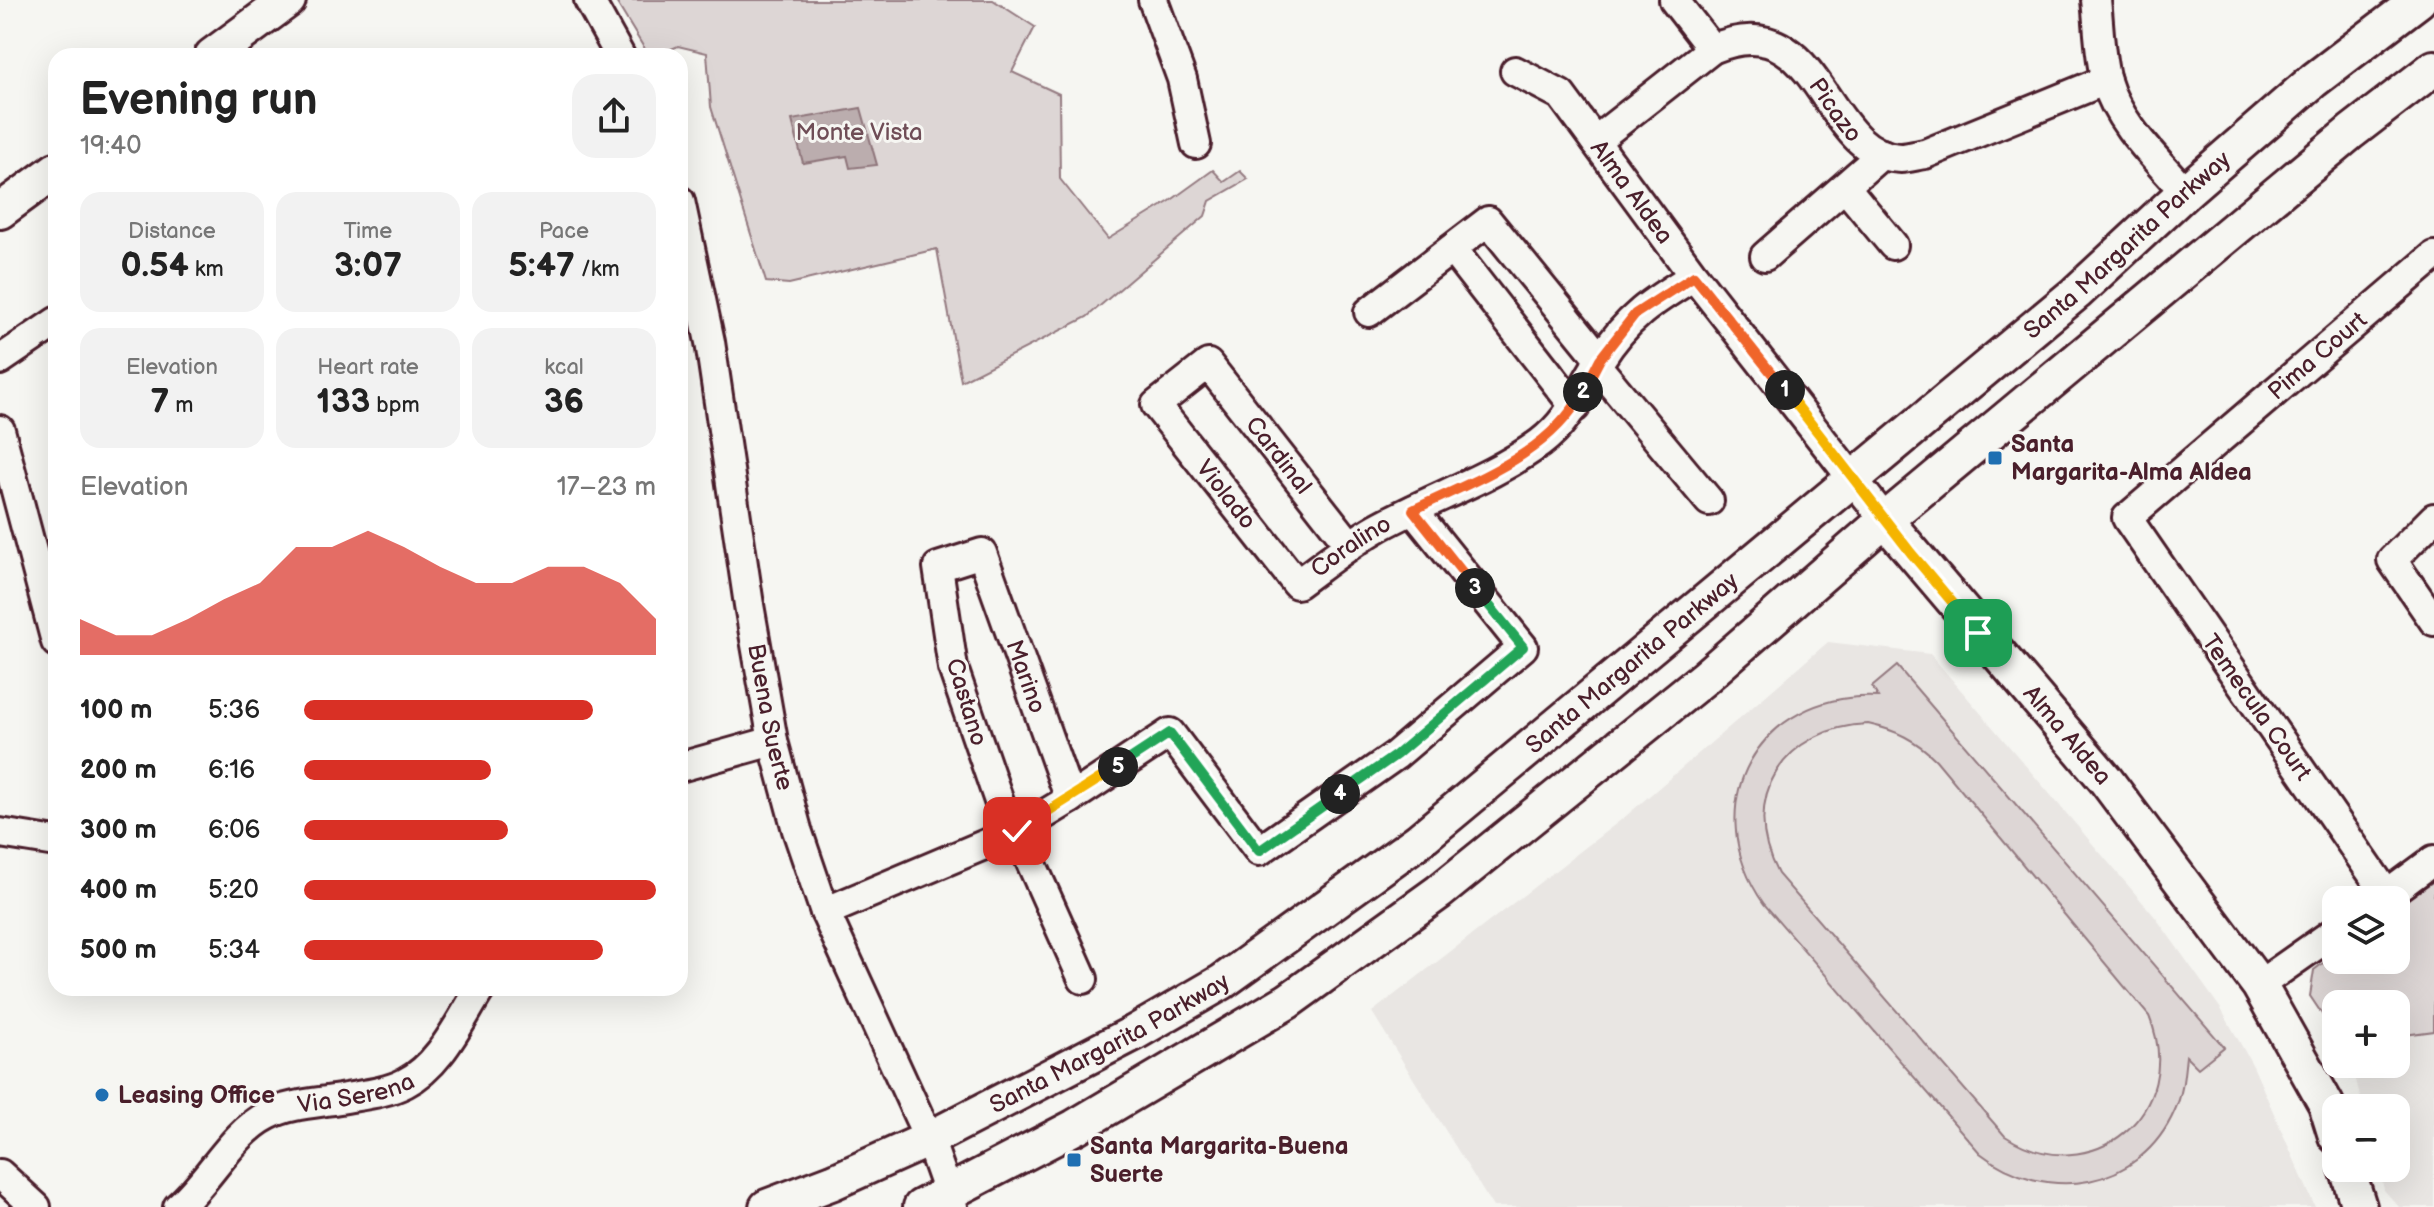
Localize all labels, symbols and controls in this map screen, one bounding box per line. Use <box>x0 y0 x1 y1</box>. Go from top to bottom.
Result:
street label: Picazo <box>1802 73 1868 148</box>
text: Evening run <box>80 74 317 127</box>
button: share <box>572 74 656 158</box>
park label: Monte Vista <box>795 118 923 147</box>
text: 19:40 <box>80 131 142 162</box>
street label: Alma Aldea <box>1584 135 1679 250</box>
street label: Santa Margarita Parkway <box>2018 145 2237 345</box>
text: Distance <box>128 218 216 245</box>
text: Time <box>344 218 392 245</box>
text: Pace <box>539 218 589 245</box>
text: 0.54 <box>120 245 189 286</box>
text: 3:07 <box>334 245 402 286</box>
text: 5:47 <box>508 245 575 286</box>
text: km <box>189 256 224 283</box>
text: /km <box>575 256 620 283</box>
street label: Pima Court <box>2262 305 2373 406</box>
text: Elevation <box>126 354 218 381</box>
text: Heart rate <box>317 354 419 381</box>
text: kcal <box>544 354 584 381</box>
pin: 1 <box>1765 370 1805 410</box>
pin: 2 <box>1563 372 1603 412</box>
text: 1 <box>1780 376 1790 403</box>
text: 2 <box>1576 378 1590 405</box>
text: 7 <box>151 381 169 422</box>
text: 133 <box>316 381 370 422</box>
text: 36 <box>544 381 584 422</box>
text: m <box>169 392 193 419</box>
text: bpm <box>370 392 420 419</box>
street label: Cardinal <box>1239 411 1318 500</box>
place label: Santa Margarita-Alma Aldea <box>2011 430 2252 487</box>
marker: Santa Margarita-Alma Aldea <box>1986 449 2004 467</box>
street label: Violado <box>1190 454 1262 535</box>
text: Elevation <box>80 472 188 503</box>
text: 17–23 m <box>557 472 656 503</box>
street label: Coralino <box>1305 509 1396 584</box>
street label: Santa Margarita Parkway <box>1520 566 1745 760</box>
pin: 3 <box>1455 568 1495 608</box>
text: 3 <box>1469 574 1481 601</box>
pin <box>1944 599 2012 667</box>
icon: arrive <box>1956 611 2000 655</box>
street label: Temecula Court <box>2195 629 2318 786</box>
street label: Marino <box>999 636 1052 717</box>
street label: Buena Suerte <box>741 641 800 794</box>
street label: Castano <box>940 655 994 749</box>
street label: Alma Aldea <box>2017 680 2118 791</box>
text: 100 m <box>80 695 153 726</box>
text: 5:36 <box>208 695 260 726</box>
pin: 5 <box>1098 747 1138 787</box>
text: 5 <box>1112 753 1124 780</box>
text: 200 m <box>80 755 157 786</box>
text: 6:16 <box>208 755 255 786</box>
pin: 4 <box>1320 774 1360 814</box>
text: 4 <box>1334 780 1346 807</box>
pin <box>983 797 1051 865</box>
icon: check <box>995 809 1039 853</box>
text: 300 m <box>80 815 157 846</box>
text: 6:06 <box>208 815 260 846</box>
text: 400 m <box>80 875 157 906</box>
text: 5:20 <box>208 875 259 906</box>
map controls <box>2322 886 2410 1182</box>
button: layers <box>2322 886 2410 974</box>
text: 500 m <box>80 935 157 966</box>
text: 5:34 <box>208 935 260 966</box>
street label: Santa Margarita Parkway <box>985 967 1236 1120</box>
button: + <box>2322 990 2410 1078</box>
street label: Via Serena <box>295 1067 420 1120</box>
place label: Leasing Office <box>118 1081 275 1110</box>
marker: Leasing Office <box>93 1086 111 1104</box>
button: − <box>2322 1094 2410 1182</box>
place label: Santa Margarita-Buena Suerte <box>1090 1132 1349 1189</box>
marker: Santa Margarita-Buena Suerte <box>1065 1151 1083 1169</box>

